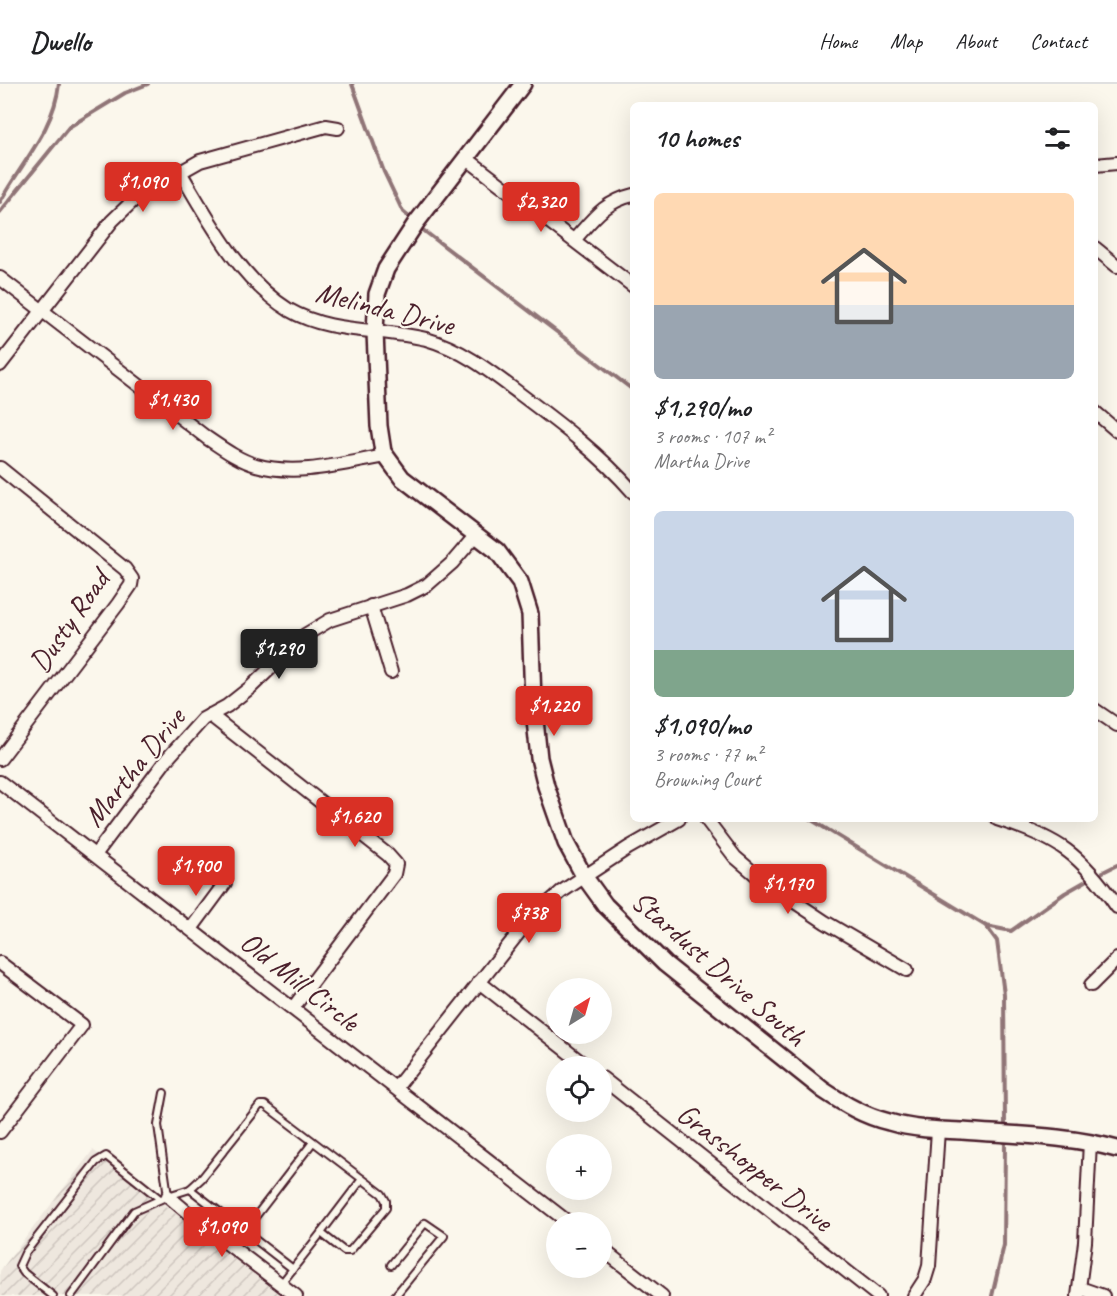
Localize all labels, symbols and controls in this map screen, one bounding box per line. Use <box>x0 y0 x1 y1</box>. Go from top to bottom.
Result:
text: Dwello <box>30 24 91 59</box>
text: Home <box>819 28 857 54</box>
text: Map <box>890 28 922 54</box>
text: About <box>955 28 997 54</box>
text: Contact <box>1030 28 1087 54</box>
text: 10 homes <box>654 122 739 155</box>
icon: filters <box>1041 122 1074 155</box>
pin: $1,090 <box>94 162 192 213</box>
text: $1,090 <box>119 169 167 194</box>
pin: $2,320 <box>492 182 590 233</box>
text: $2,320 <box>517 189 565 214</box>
icon: home <box>810 232 918 340</box>
street label: Melinda Drive <box>312 273 460 344</box>
pin: $1,430 <box>124 380 222 431</box>
text: $1,430 <box>149 387 197 412</box>
text: $1,290/mo <box>654 391 751 424</box>
text: 3 rooms · 107 m² <box>654 424 771 449</box>
text: Martha Drive <box>654 449 749 474</box>
icon: home <box>810 550 918 658</box>
street label: Dusty Road <box>20 559 120 679</box>
pin: $1,290 <box>230 629 328 680</box>
text: $1,290 <box>255 636 303 661</box>
pin: $1,220 <box>505 686 603 737</box>
text: $1,220 <box>530 693 578 718</box>
street label: Martha Drive <box>75 698 195 834</box>
text: $1,090/mo <box>654 709 751 742</box>
text: 3 rooms · 77 m² <box>654 742 762 767</box>
text: Browning Court <box>654 767 760 792</box>
pin: $1,620 <box>306 797 404 848</box>
text: $1,620 <box>330 804 380 829</box>
pin: $1,900 <box>147 846 245 897</box>
text: $1,900 <box>172 853 220 878</box>
pin: $1,170 <box>739 864 837 915</box>
text: $1,170 <box>764 871 812 896</box>
street label: Stardust Drive South <box>624 882 815 1055</box>
pin: $738 <box>493 893 565 944</box>
text: $738 <box>511 900 547 925</box>
street label: Old Mill Circle <box>233 923 369 1041</box>
north arrow <box>546 978 612 1044</box>
map controls <box>546 978 612 1278</box>
button: locate <box>546 1056 612 1122</box>
street label: Grasshopper Drive <box>670 1094 842 1241</box>
button: + <box>546 1134 612 1200</box>
pin: $1,090 <box>173 1207 271 1258</box>
button: − <box>546 1212 612 1278</box>
text: $1,090 <box>198 1214 246 1239</box>

